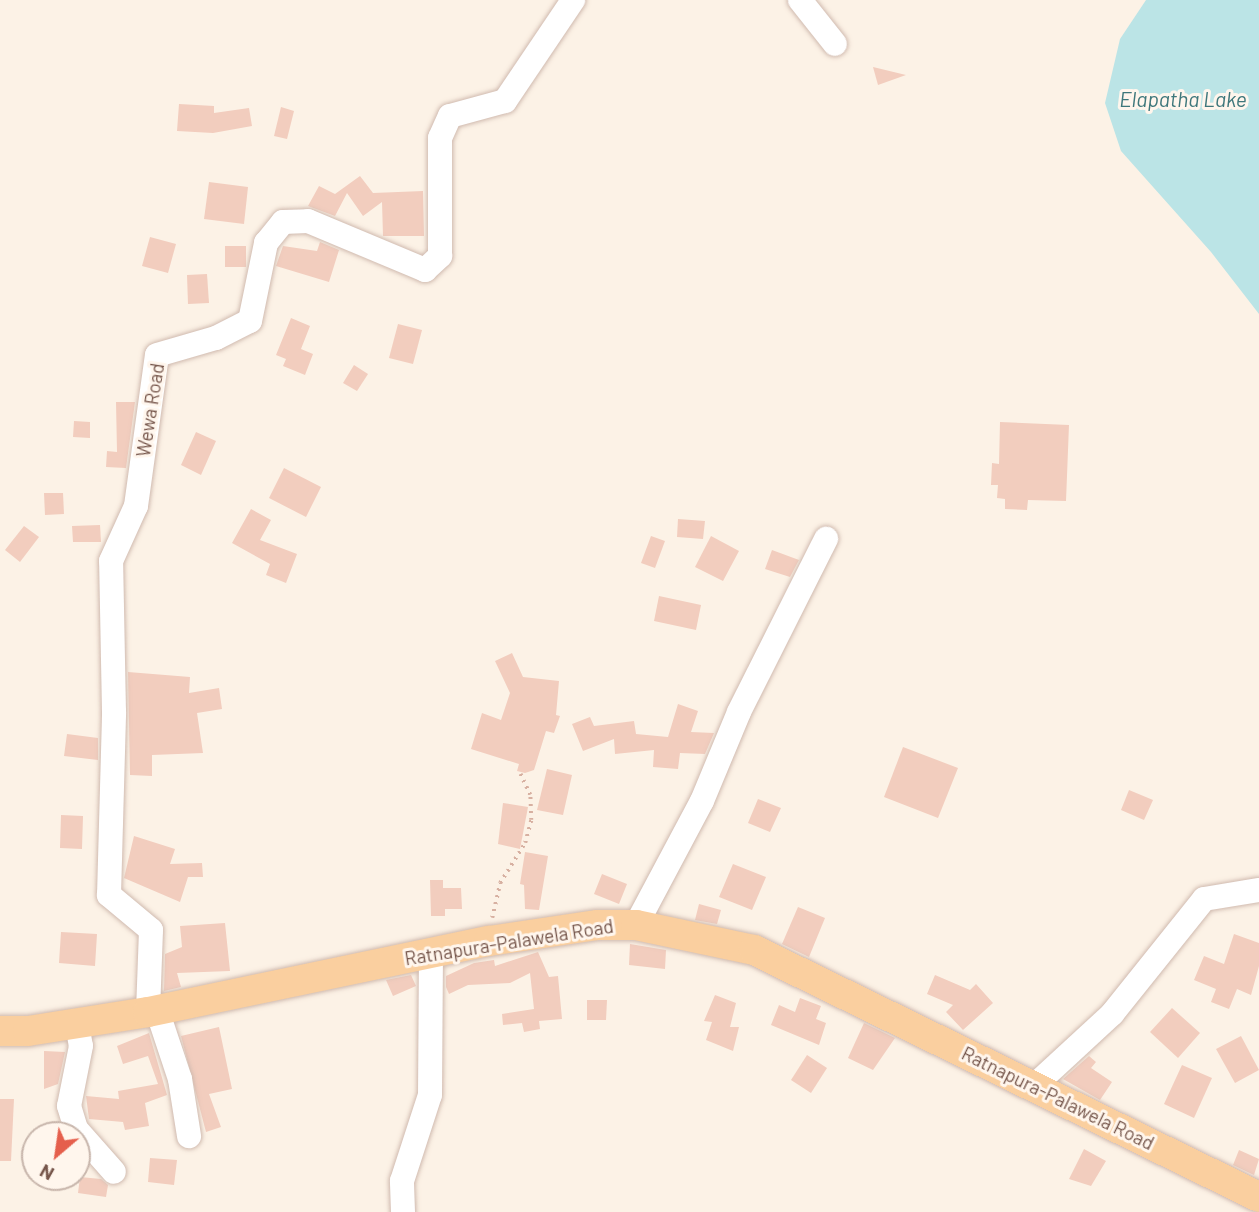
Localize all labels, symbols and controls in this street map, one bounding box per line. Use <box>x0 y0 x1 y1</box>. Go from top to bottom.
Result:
water label: Elapatha Lake <box>1119 86 1247 112</box>
street label: Wewa Road <box>131 361 169 459</box>
street label: Ratnapura-Palawela Road <box>403 914 615 970</box>
street label: Ratnapura-Palawela Road <box>958 1041 1158 1155</box>
north arrow <box>21 1121 91 1191</box>
text: N <box>35 1160 58 1186</box>

